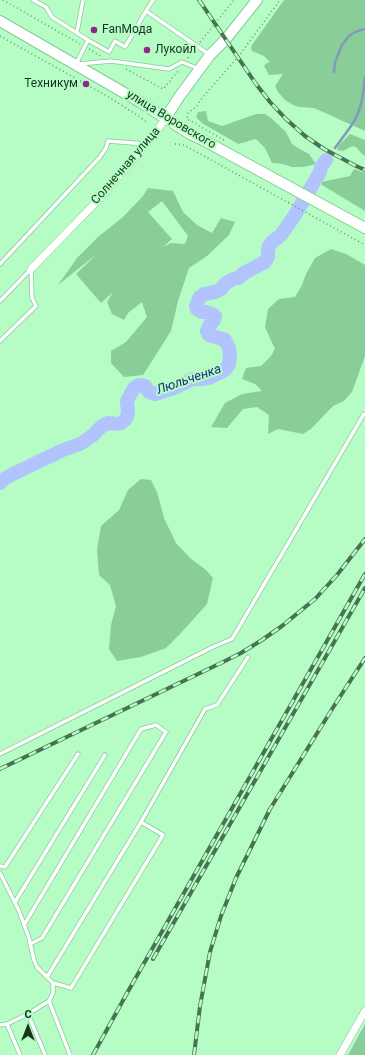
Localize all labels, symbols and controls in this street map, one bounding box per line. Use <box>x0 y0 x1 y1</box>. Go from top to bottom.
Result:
place label: FanМода <box>102 23 152 37</box>
marker: FanМода <box>89 25 99 35</box>
place label: Лукойл <box>155 43 196 57</box>
marker: Лукойл <box>142 45 152 55</box>
place label: Техникум <box>24 77 78 91</box>
marker: Техникум <box>81 79 91 89</box>
street label: улица Воровского <box>124 88 218 152</box>
street label: Солнечная улица <box>89 125 163 207</box>
water label: Люльченка <box>155 362 223 398</box>
north arrow <box>8 1007 48 1047</box>
text: С <box>24 1008 32 1021</box>

